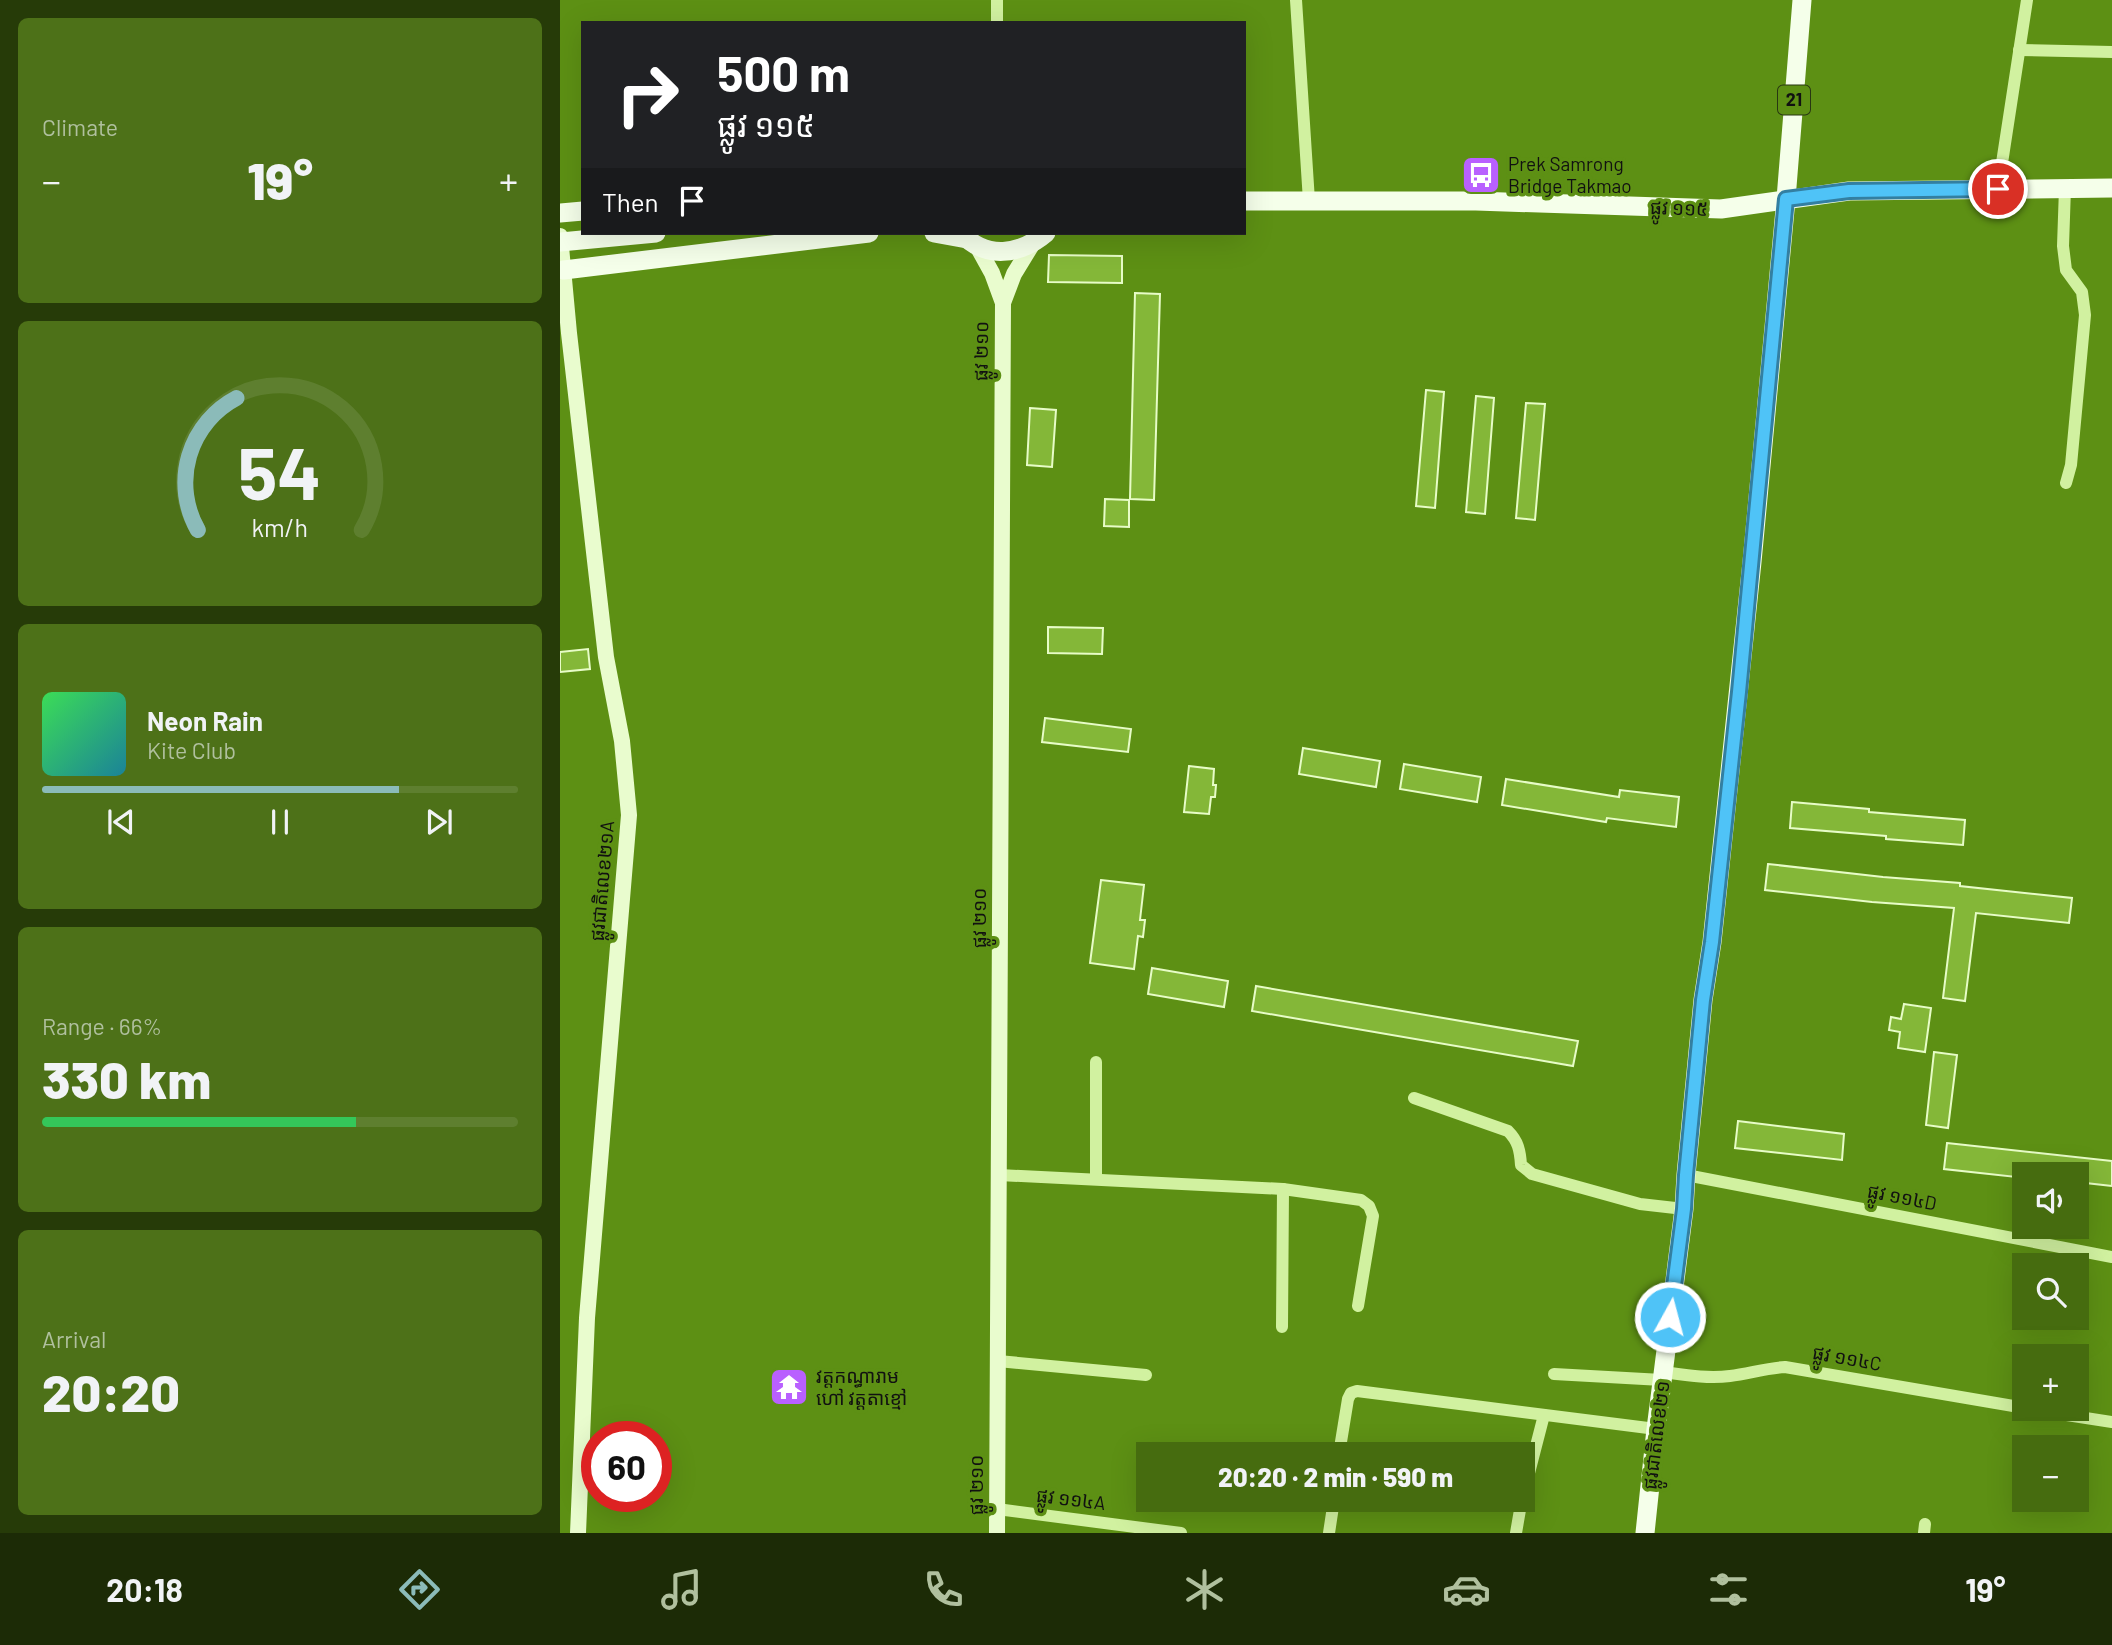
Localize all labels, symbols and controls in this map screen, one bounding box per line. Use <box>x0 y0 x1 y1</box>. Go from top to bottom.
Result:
text: 500 m <box>717 43 850 102</box>
icon: right <box>602 49 693 140</box>
road number: 21 <box>1778 86 1810 114</box>
text: ផ្លូវ ១១៥ <box>717 105 815 143</box>
text: Climate <box>42 113 118 141</box>
text: 19° <box>247 148 313 210</box>
place label: Prek Samrong Bridge Takmao <box>1508 152 1632 197</box>
bus stop icon: Prek Samrong Bridge Takmao <box>1460 154 1502 196</box>
text: − <box>42 157 61 203</box>
text: + <box>499 157 518 203</box>
pin <box>1968 159 2028 219</box>
icon: arrive <box>1979 170 2017 208</box>
icon: arrive <box>673 182 711 220</box>
text: Then <box>602 186 659 217</box>
street label: ផ្លូវ ១១៥ <box>1649 195 1709 227</box>
street label: ផ្លូវ ២១០ <box>968 321 999 382</box>
text: 54 <box>238 427 322 515</box>
text: km/h <box>252 511 308 541</box>
text: Neon Rain <box>147 705 263 736</box>
text: Kite Club <box>147 736 236 764</box>
icon: previous <box>102 803 140 841</box>
icon: pause <box>261 803 299 841</box>
icon: next <box>420 803 458 841</box>
street label: ផ្លូវជាតិលេខ២១A <box>585 820 625 943</box>
street label: ផ្លូវ ២១០ <box>967 888 997 948</box>
text: Range · 66% <box>42 1012 162 1040</box>
text: 330 km <box>42 1047 211 1109</box>
map controls <box>2012 1162 2089 1512</box>
button: sound <box>2012 1162 2089 1239</box>
street label: ផ្លូវ ១១៤D <box>1864 1179 1939 1221</box>
button: search <box>2012 1253 2089 1330</box>
position arrow <box>1633 1280 1707 1354</box>
text: Arrival <box>42 1325 106 1353</box>
street label: ផ្លូវ ១១៤C <box>1810 1340 1883 1381</box>
button: + <box>2012 1344 2089 1421</box>
text: 20:20 <box>42 1360 180 1422</box>
place label: វត្តកណ្ធារាម ហៅ វត្តតាខ្មៅ <box>816 1364 907 1410</box>
temple icon: វត្តកណ្ធារាម ហៅ វត្តតាខ្មៅ <box>768 1366 810 1408</box>
street label: ផ្លូវជាតិលេខ២១ <box>1637 1379 1680 1491</box>
speed limit sign: 60 <box>581 1421 672 1512</box>
button: − <box>2012 1435 2089 1512</box>
street label: ផ្លូវ ២១០ <box>964 1455 994 1515</box>
text: 20:20 · 2 min · 590 m <box>1218 1461 1453 1492</box>
street label: ផ្លូវ ១១៤A <box>1034 1483 1107 1521</box>
icon: directions <box>395 1565 444 1614</box>
icon: music <box>657 1565 706 1614</box>
icon: phone <box>919 1565 968 1614</box>
icon: climate <box>1180 1565 1229 1614</box>
icon: car <box>1442 1565 1491 1614</box>
icon: filters <box>1704 1565 1753 1614</box>
text: 20:18 <box>106 1570 183 1608</box>
text: 19° <box>1965 1570 2006 1608</box>

